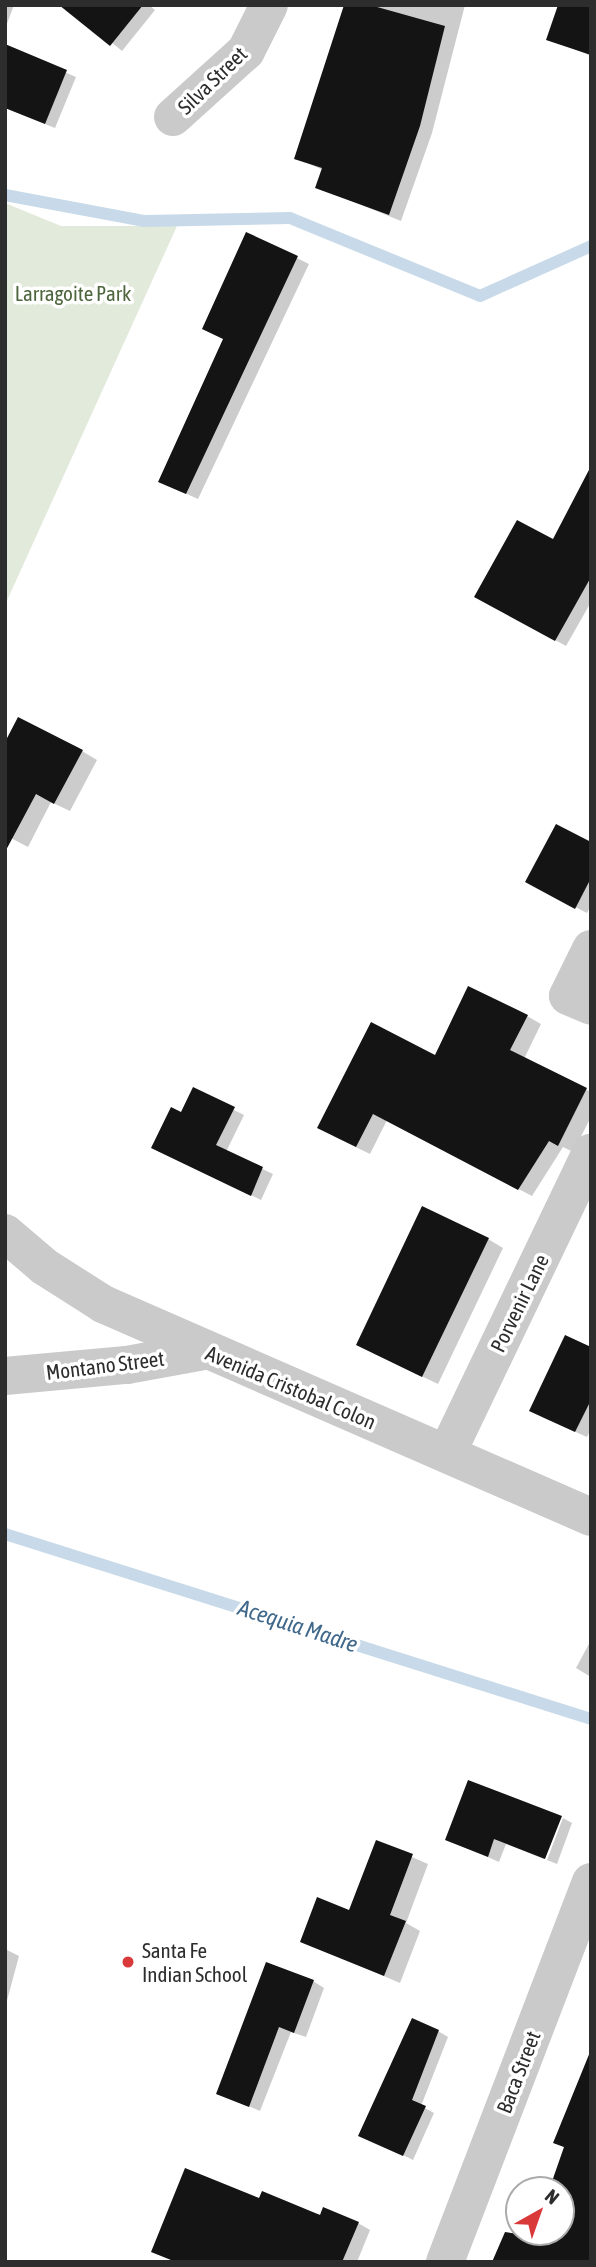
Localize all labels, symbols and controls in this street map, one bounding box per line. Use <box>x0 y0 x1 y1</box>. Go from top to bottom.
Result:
street label: Silva Street <box>172 41 252 119</box>
park label: Larragoite Park <box>15 280 131 306</box>
street label: Porvenir Lane <box>484 1250 554 1356</box>
street label: Avenida Cristobal Colon <box>202 1340 380 1434</box>
street label: Montano Street <box>44 1345 166 1385</box>
water label: Acequia Madre <box>235 1594 361 1658</box>
place label: Santa Fe Indian School <box>142 1937 247 1987</box>
marker: Santa Fe Indian School <box>120 1954 136 1970</box>
street label: Baca Street <box>491 2027 545 2117</box>
north arrow <box>505 2176 575 2246</box>
text: N <box>541 2184 564 2208</box>

